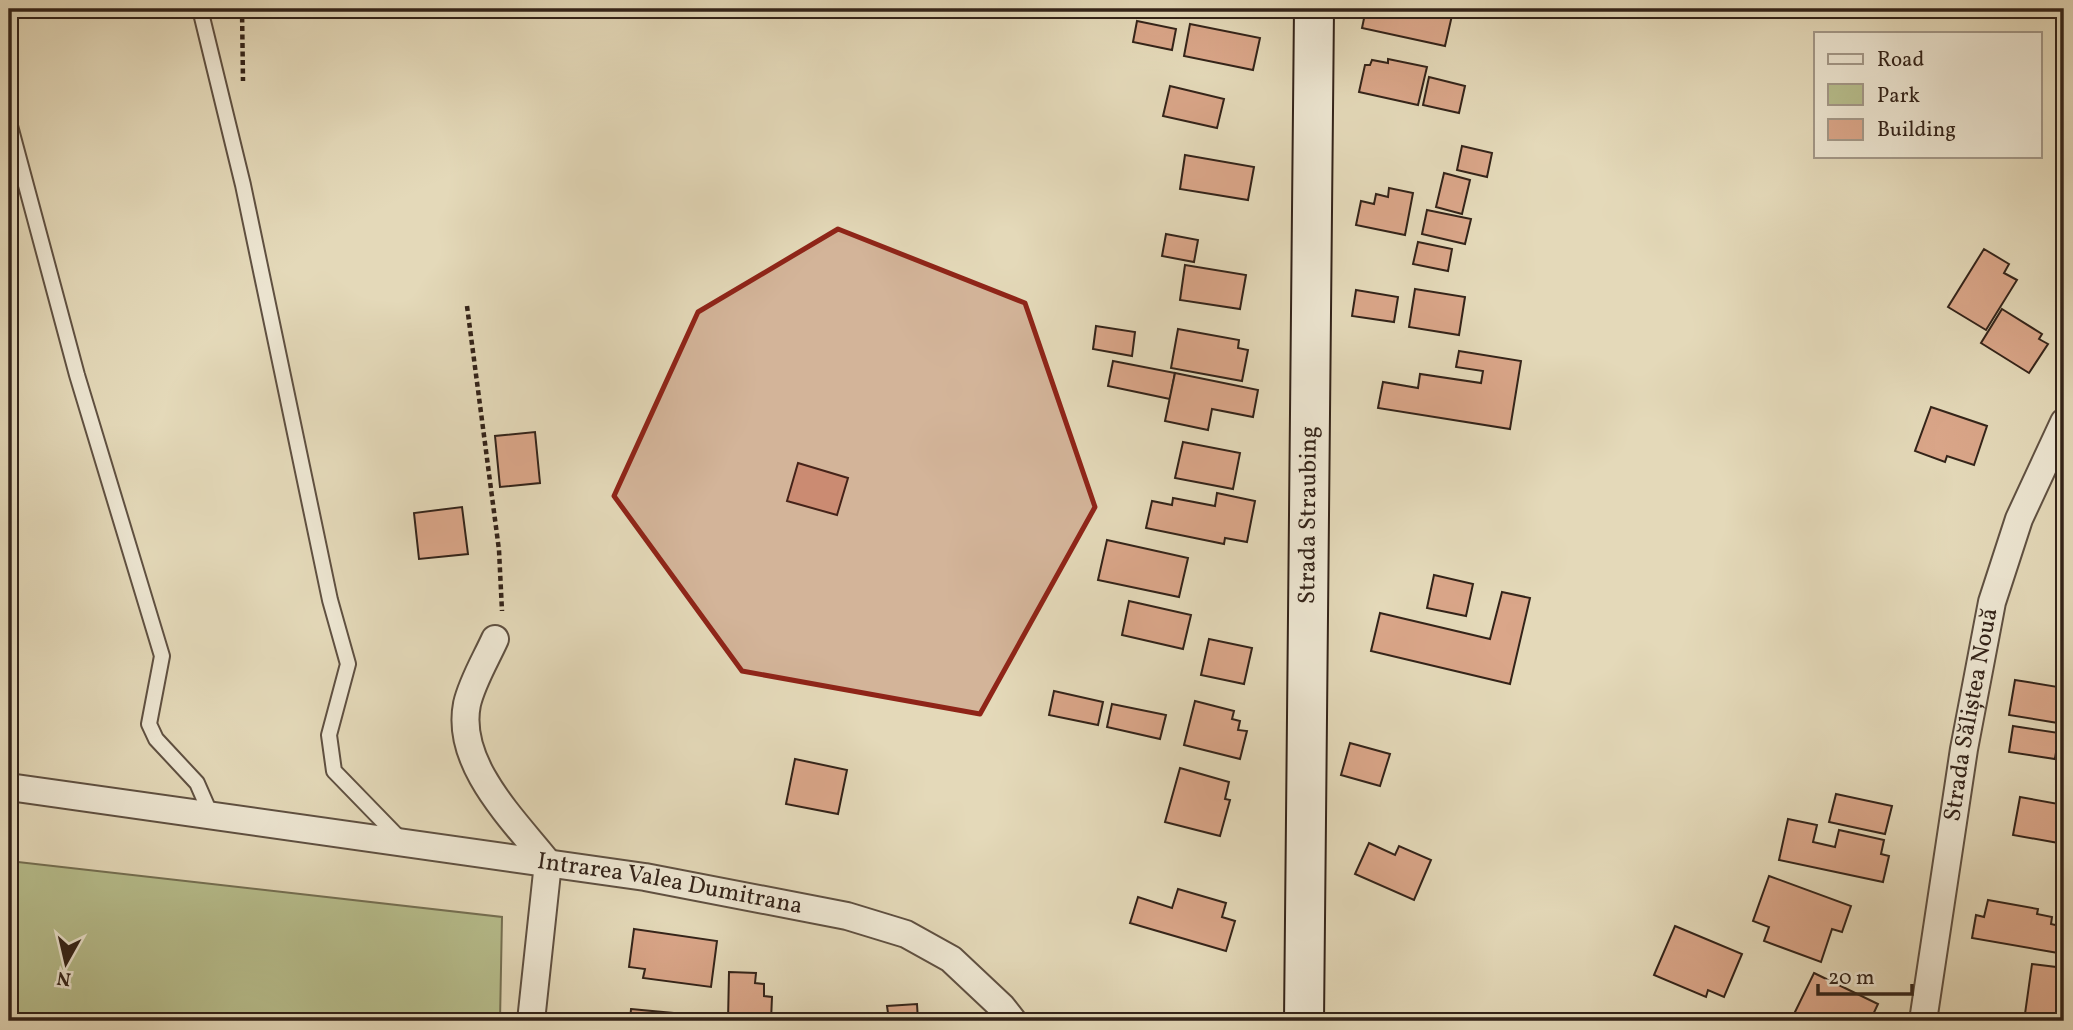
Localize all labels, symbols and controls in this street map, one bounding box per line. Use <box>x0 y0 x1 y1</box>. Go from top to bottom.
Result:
legend <box>1814 32 2042 158</box>
text: Road <box>1877 46 1924 75</box>
text: Park <box>1877 82 1920 111</box>
text: Building <box>1877 116 1956 145</box>
street label: Strada Straubing <box>1291 426 1327 604</box>
street label: Strada Săliștea Nouă <box>1936 605 2007 824</box>
street label: Intrarea Valea Dumitrana <box>535 845 805 924</box>
north arrow <box>32 928 102 998</box>
scale bar <box>1818 953 1912 997</box>
text: N <box>55 964 73 992</box>
text: 20 m <box>1828 964 1874 993</box>

